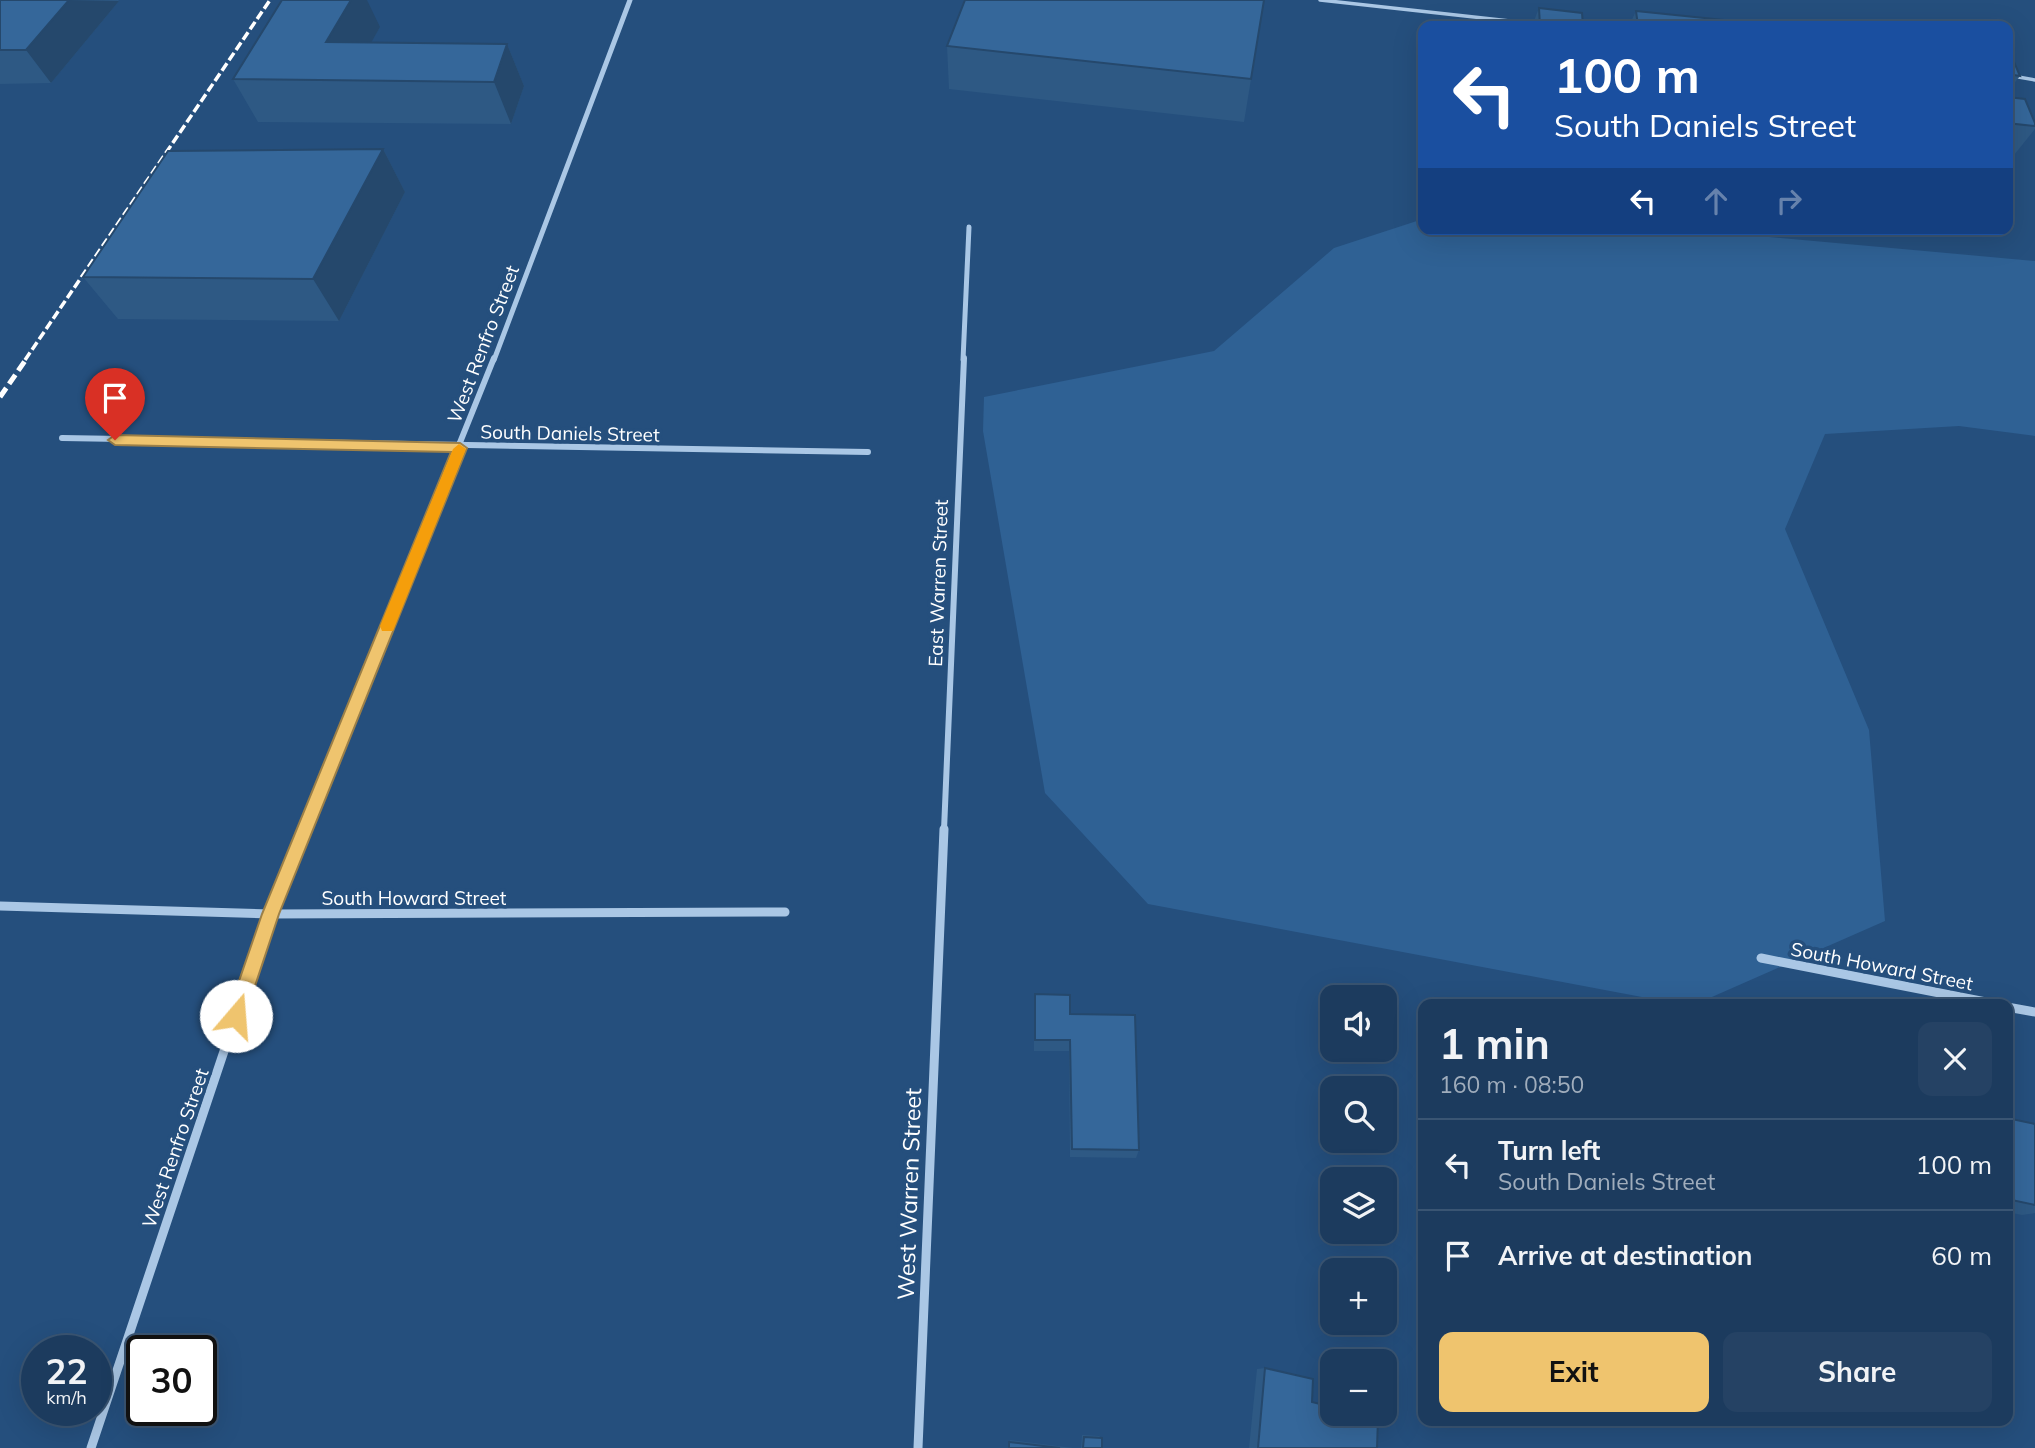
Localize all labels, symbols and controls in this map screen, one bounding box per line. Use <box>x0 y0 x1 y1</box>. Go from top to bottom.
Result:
text: 100 m <box>1554 44 1700 105</box>
icon: left <box>1439 49 1530 140</box>
text: South Daniels Street <box>1554 105 1856 145</box>
icon: left <box>1624 182 1662 220</box>
icon: ahead <box>1697 182 1735 220</box>
icon: right <box>1770 182 1808 220</box>
street label: West Renfro Street <box>442 261 524 426</box>
pin <box>85 368 145 440</box>
icon: arrive <box>96 379 134 417</box>
street label: South Daniels Street <box>480 419 660 447</box>
street label: East Warren Street <box>923 499 953 667</box>
street label: South Howard Street <box>321 886 507 910</box>
street label: South Howard Street <box>1789 937 1975 996</box>
position arrow <box>199 979 273 1053</box>
map controls <box>1320 985 1397 1426</box>
button: sound <box>1320 985 1397 1062</box>
text: 1 min <box>1439 1017 1550 1070</box>
button: close <box>1918 1022 1992 1096</box>
street label: West Renfro Street <box>136 1065 214 1231</box>
text: 160 m · 08:50 <box>1439 1070 1584 1099</box>
button: search <box>1320 1076 1397 1153</box>
street label: West Warren Street <box>891 1087 927 1301</box>
text: Turn left <box>1498 1134 1600 1167</box>
icon: left <box>1439 1146 1477 1184</box>
text: 100 m <box>1916 1148 1992 1181</box>
button: layers <box>1320 1167 1397 1244</box>
text: South Daniels Street <box>1498 1167 1715 1196</box>
icon: arrive <box>1439 1237 1477 1275</box>
text: Arrive at destination <box>1498 1239 1753 1272</box>
text: 60 m <box>1931 1239 1992 1272</box>
button: + <box>1320 1258 1397 1335</box>
button: Exit <box>1439 1332 1709 1412</box>
button: Share <box>1723 1332 1992 1412</box>
speed limit sign: 30 <box>126 1335 217 1426</box>
text: 22 <box>45 1349 88 1393</box>
button: − <box>1320 1349 1397 1426</box>
text: km/h <box>46 1386 87 1409</box>

